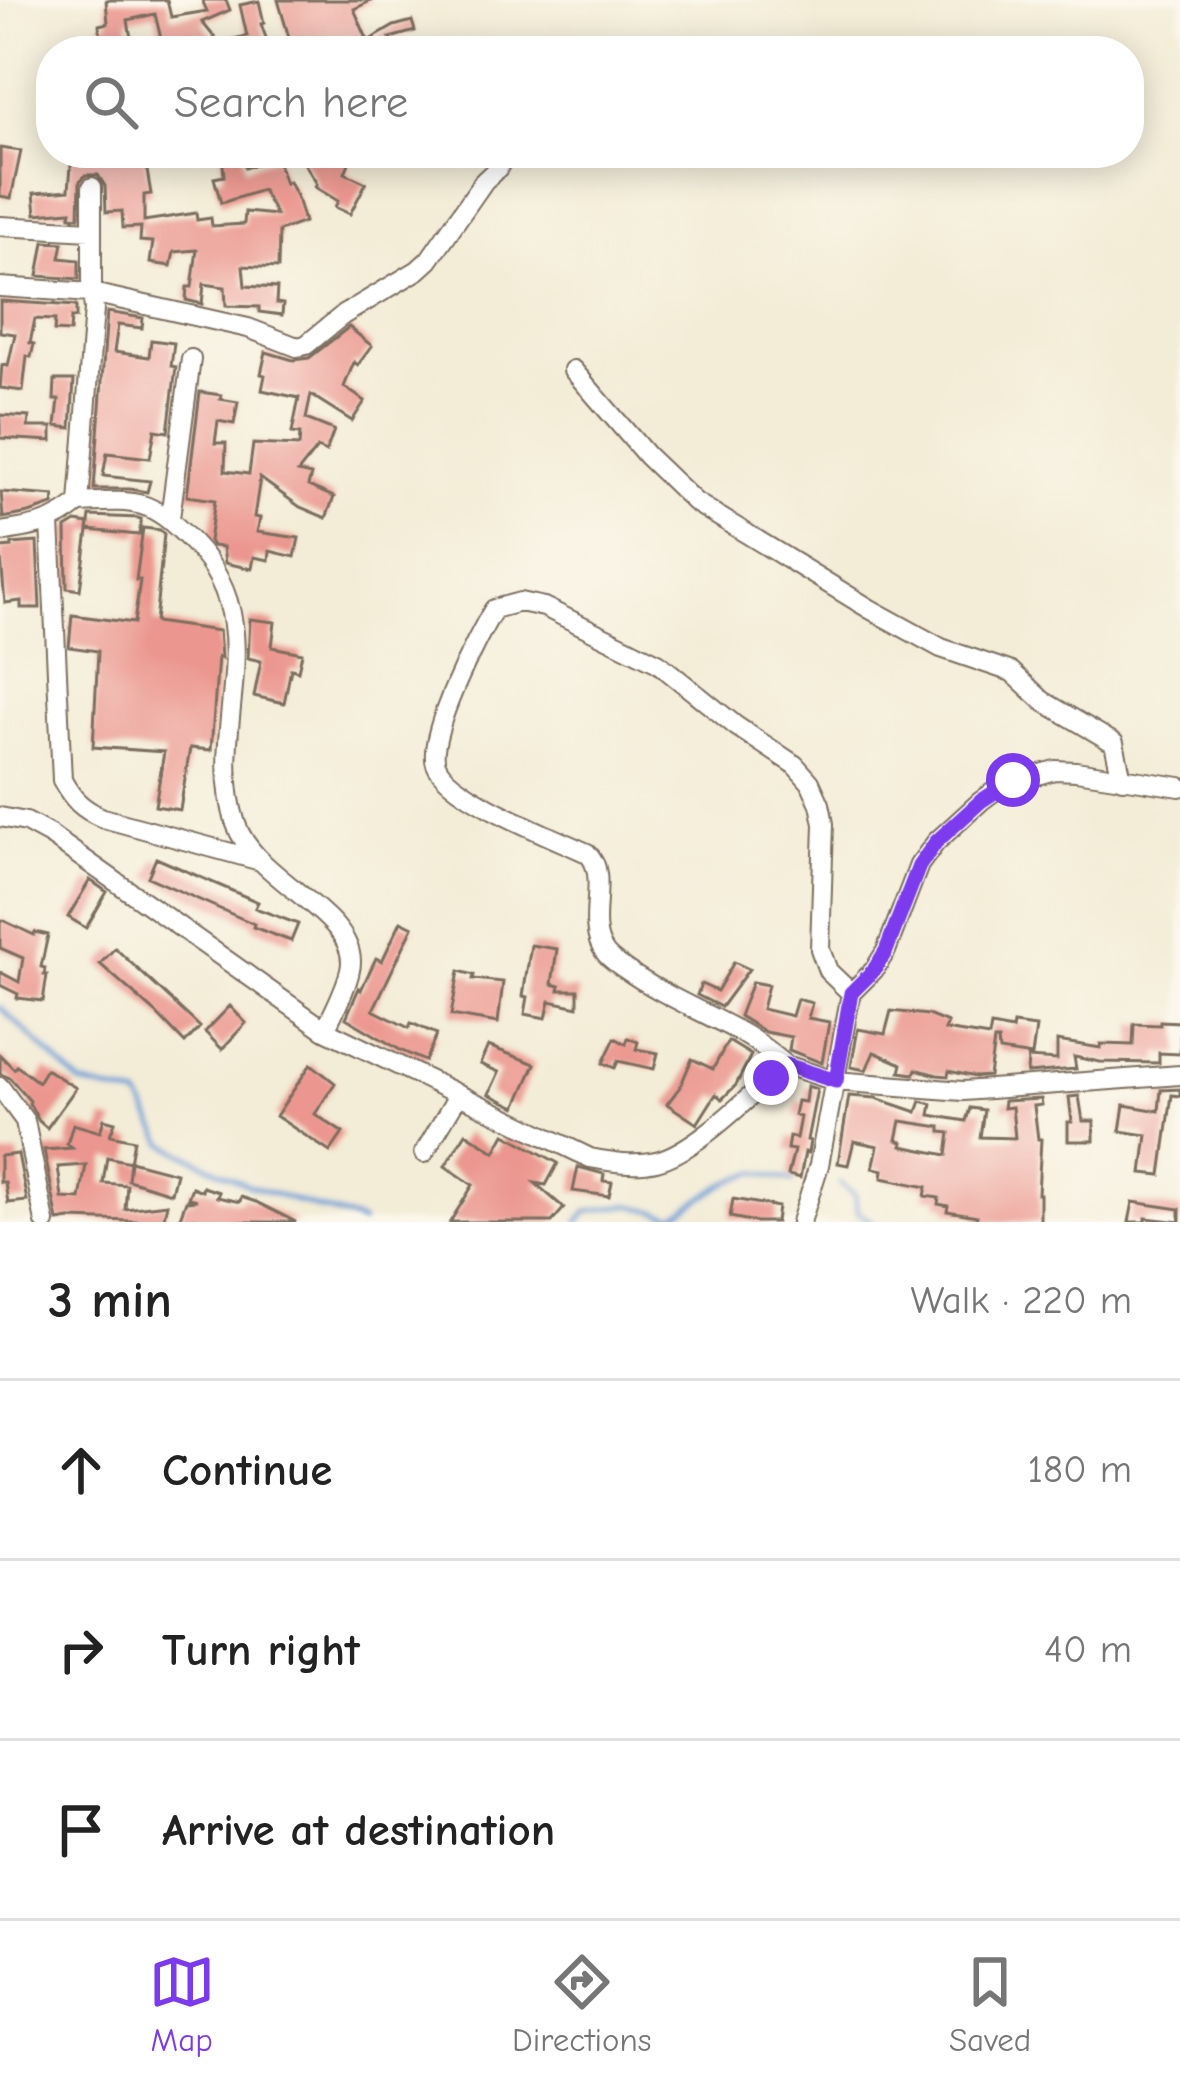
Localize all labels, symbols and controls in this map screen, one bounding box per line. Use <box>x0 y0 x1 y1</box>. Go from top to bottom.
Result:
search box <box>36 36 1144 168</box>
icon: search <box>78 69 144 135</box>
text: Search here <box>174 76 408 128</box>
route start <box>986 753 1040 807</box>
route end <box>744 1051 798 1105</box>
text: 3 min <box>48 1271 172 1330</box>
text: Walk · 220 m <box>911 1278 1132 1323</box>
icon: ahead <box>48 1437 114 1503</box>
text: Continue <box>162 1444 332 1496</box>
text: 180 m <box>1027 1447 1132 1492</box>
icon: right <box>48 1617 114 1683</box>
text: Turn right <box>162 1624 360 1676</box>
text: 40 m <box>1044 1627 1132 1672</box>
icon: arrive <box>48 1797 114 1863</box>
text: Arrive at destination <box>162 1804 555 1856</box>
tab: Map <box>149 1949 215 2059</box>
tab: Directions <box>512 1949 652 2059</box>
tab: Saved <box>949 1949 1031 2059</box>

